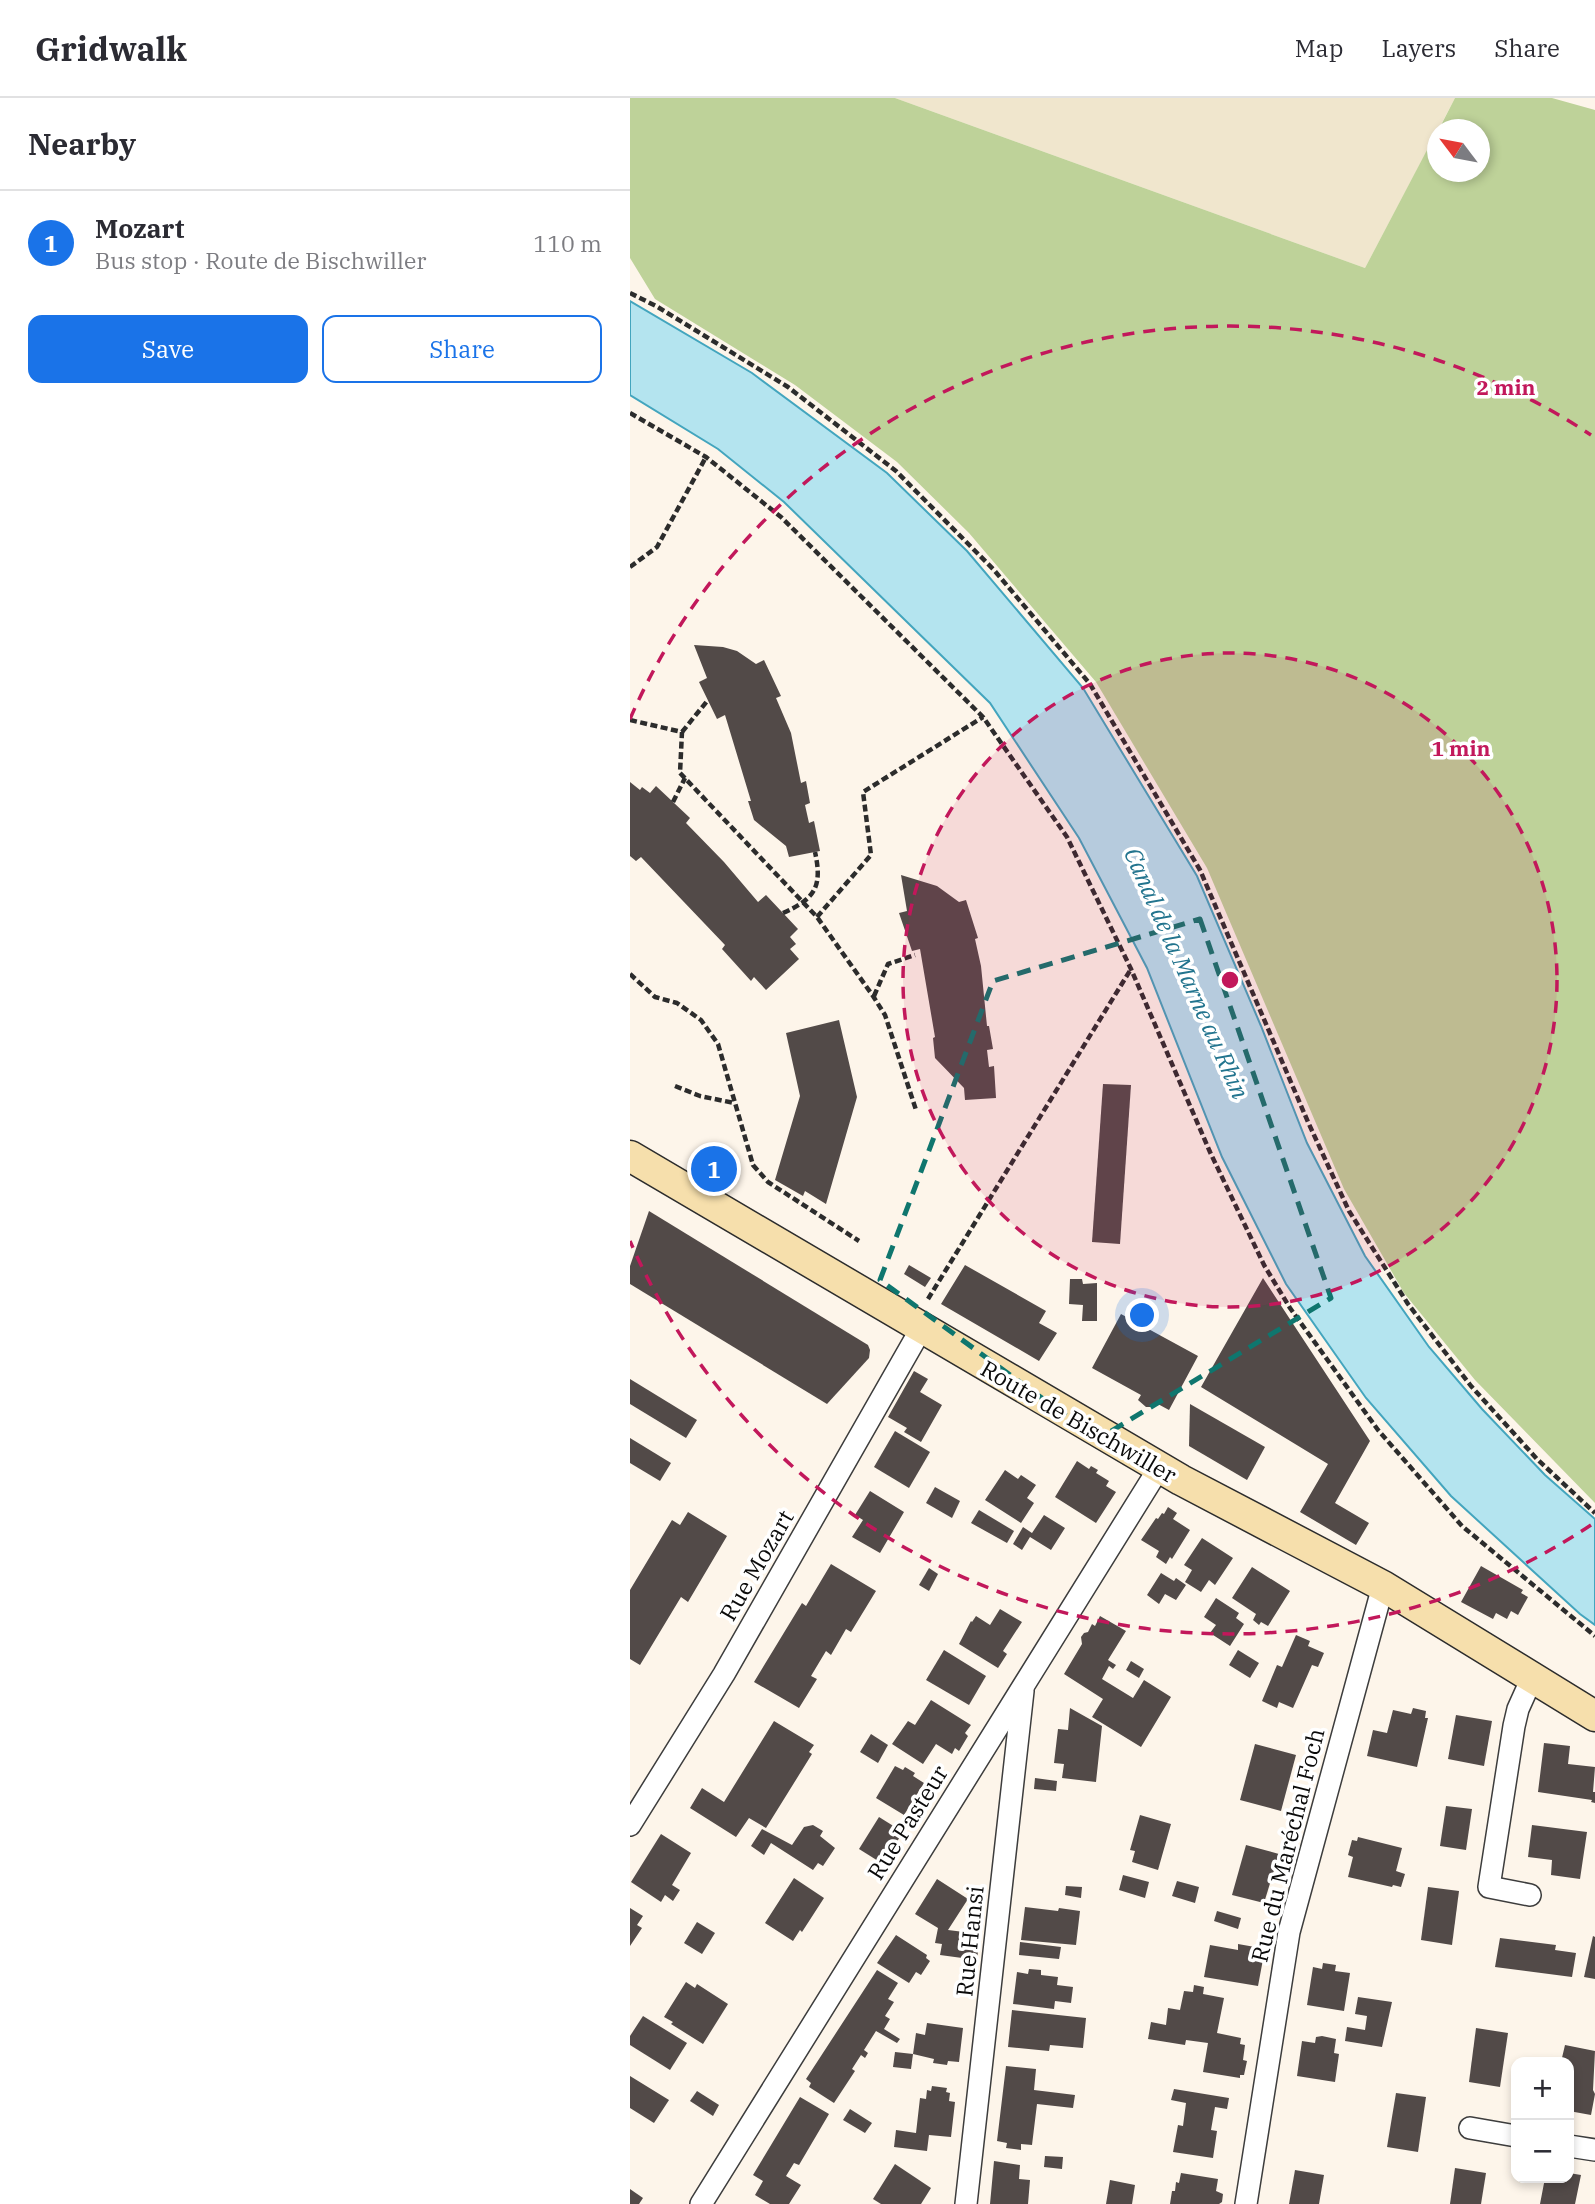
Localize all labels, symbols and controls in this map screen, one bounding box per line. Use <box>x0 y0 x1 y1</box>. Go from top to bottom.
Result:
text: Gridwalk <box>35 27 187 70</box>
text: Map <box>1295 32 1343 64</box>
text: Layers <box>1381 32 1456 64</box>
text: Share <box>1494 32 1560 64</box>
north arrow <box>1427 119 1490 182</box>
text: Nearby <box>28 124 136 163</box>
text: Mozart <box>95 211 184 245</box>
text: 1 <box>44 228 58 258</box>
text: 110 m <box>533 228 602 258</box>
text: Bus stop · Route de Bischwiller <box>95 245 426 275</box>
button: Save <box>28 315 308 383</box>
button: Share <box>322 315 602 383</box>
text: 2 min <box>1477 373 1535 401</box>
text: 1 min <box>1432 734 1490 762</box>
water label: Canal de la Marne au Rhin <box>1117 842 1257 1104</box>
centre of rings <box>1218 968 1242 992</box>
pin: 1 <box>691 1143 737 1195</box>
your location <box>1125 1298 1159 1332</box>
street label: Route de Bischwiller <box>976 1353 1182 1489</box>
street label: Rue Mozart <box>712 1504 800 1626</box>
street label: Rue du Maréchal Foch <box>1243 1725 1331 1965</box>
street label: Rue Pasteur <box>860 1759 954 1885</box>
street label: Rue Hansi <box>948 1884 990 1998</box>
map controls <box>1511 2057 1574 2183</box>
button: + <box>1511 2057 1574 2120</box>
button: − <box>1511 2120 1574 2183</box>

